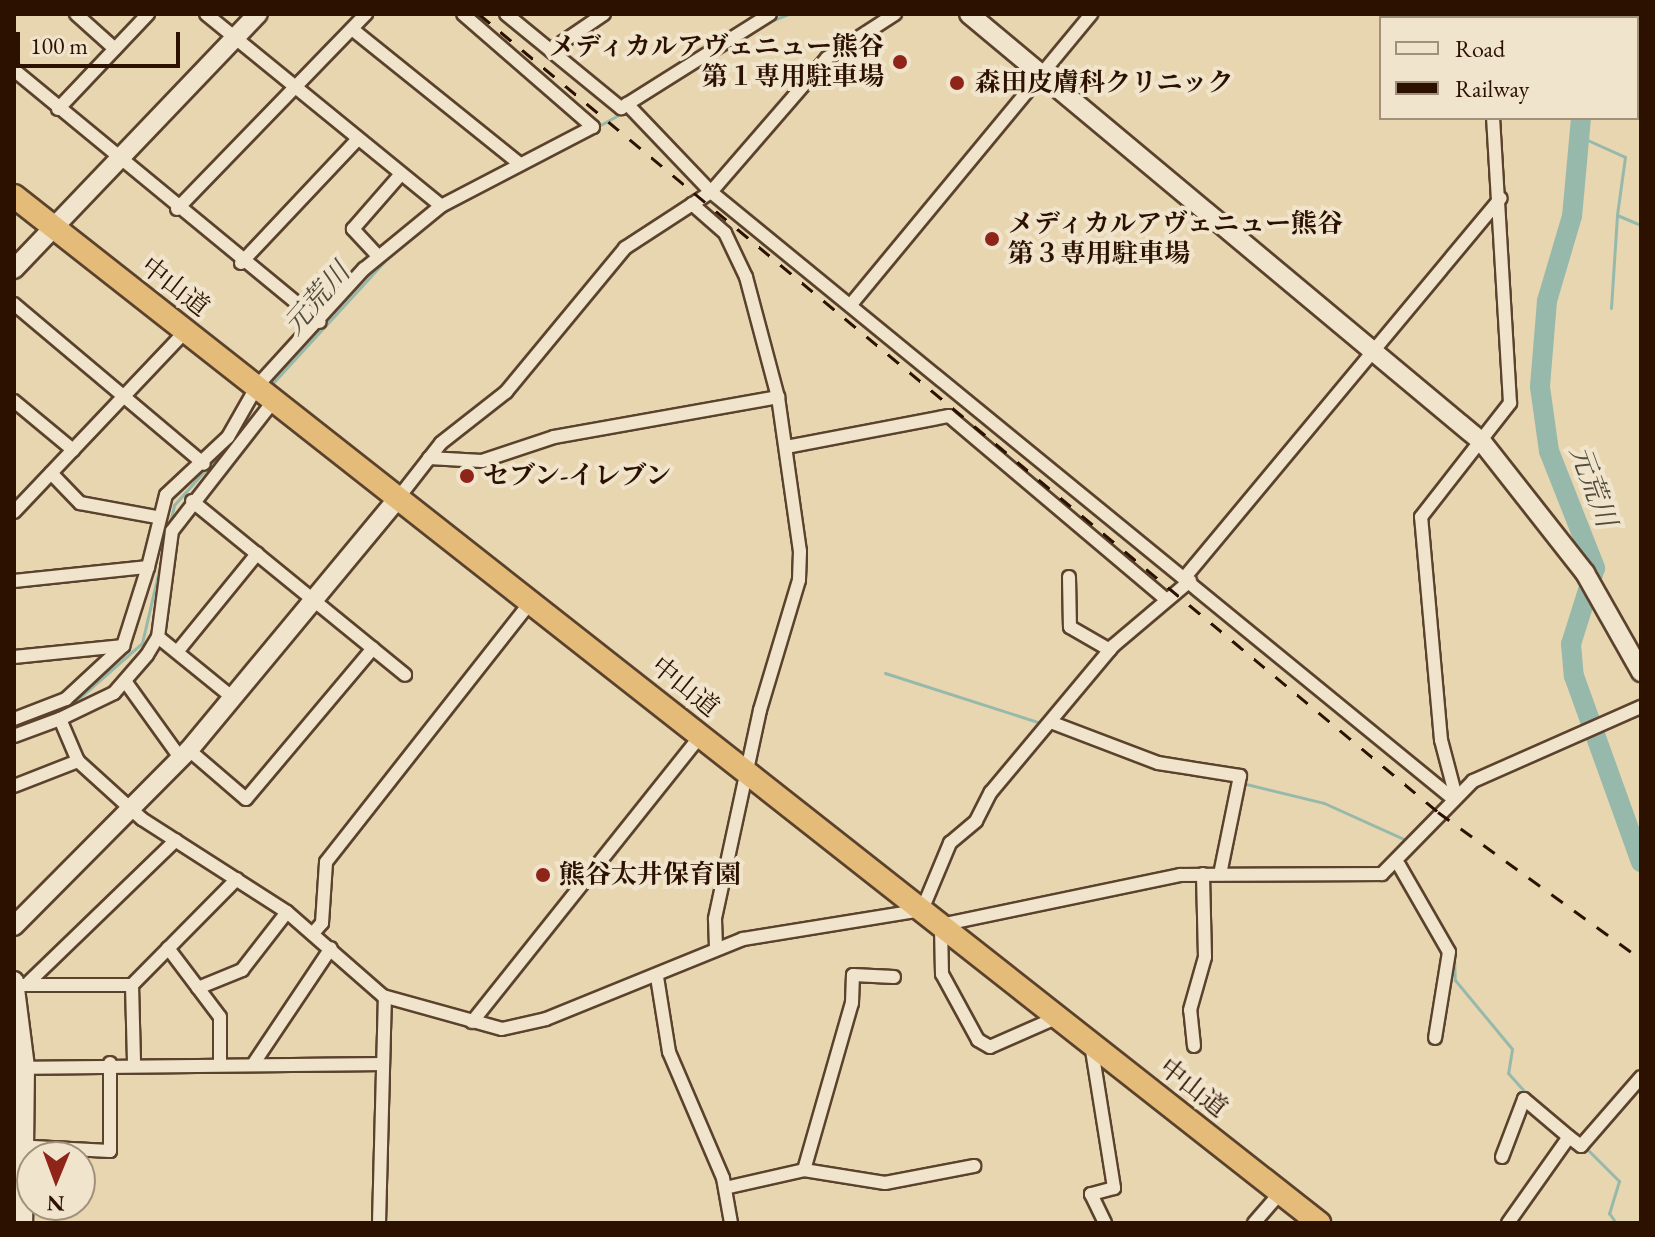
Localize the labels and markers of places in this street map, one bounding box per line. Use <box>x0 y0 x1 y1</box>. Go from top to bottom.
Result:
place label: メディカルアヴェニュー熊谷 第１専用駐車場 <box>546 31 884 92</box>
marker: メディカルアヴェニュー熊谷 第１専用駐車場 <box>891 53 909 71</box>
place label: 森田皮膚科クリニック <box>975 67 1235 99</box>
marker: 森田皮膚科クリニック <box>946 72 968 94</box>
place label: メディカルアヴェニュー熊谷 第３専用駐車場 <box>1008 208 1346 270</box>
marker: メディカルアヴェニュー熊谷 第３専用駐車場 <box>983 230 1001 248</box>
place label: セブン-イレブン <box>483 460 673 492</box>
marker: セブン-イレブン <box>458 467 476 485</box>
place label: 熊谷太井保育園 <box>559 859 741 891</box>
marker: 熊谷太井保育園 <box>534 866 552 884</box>

